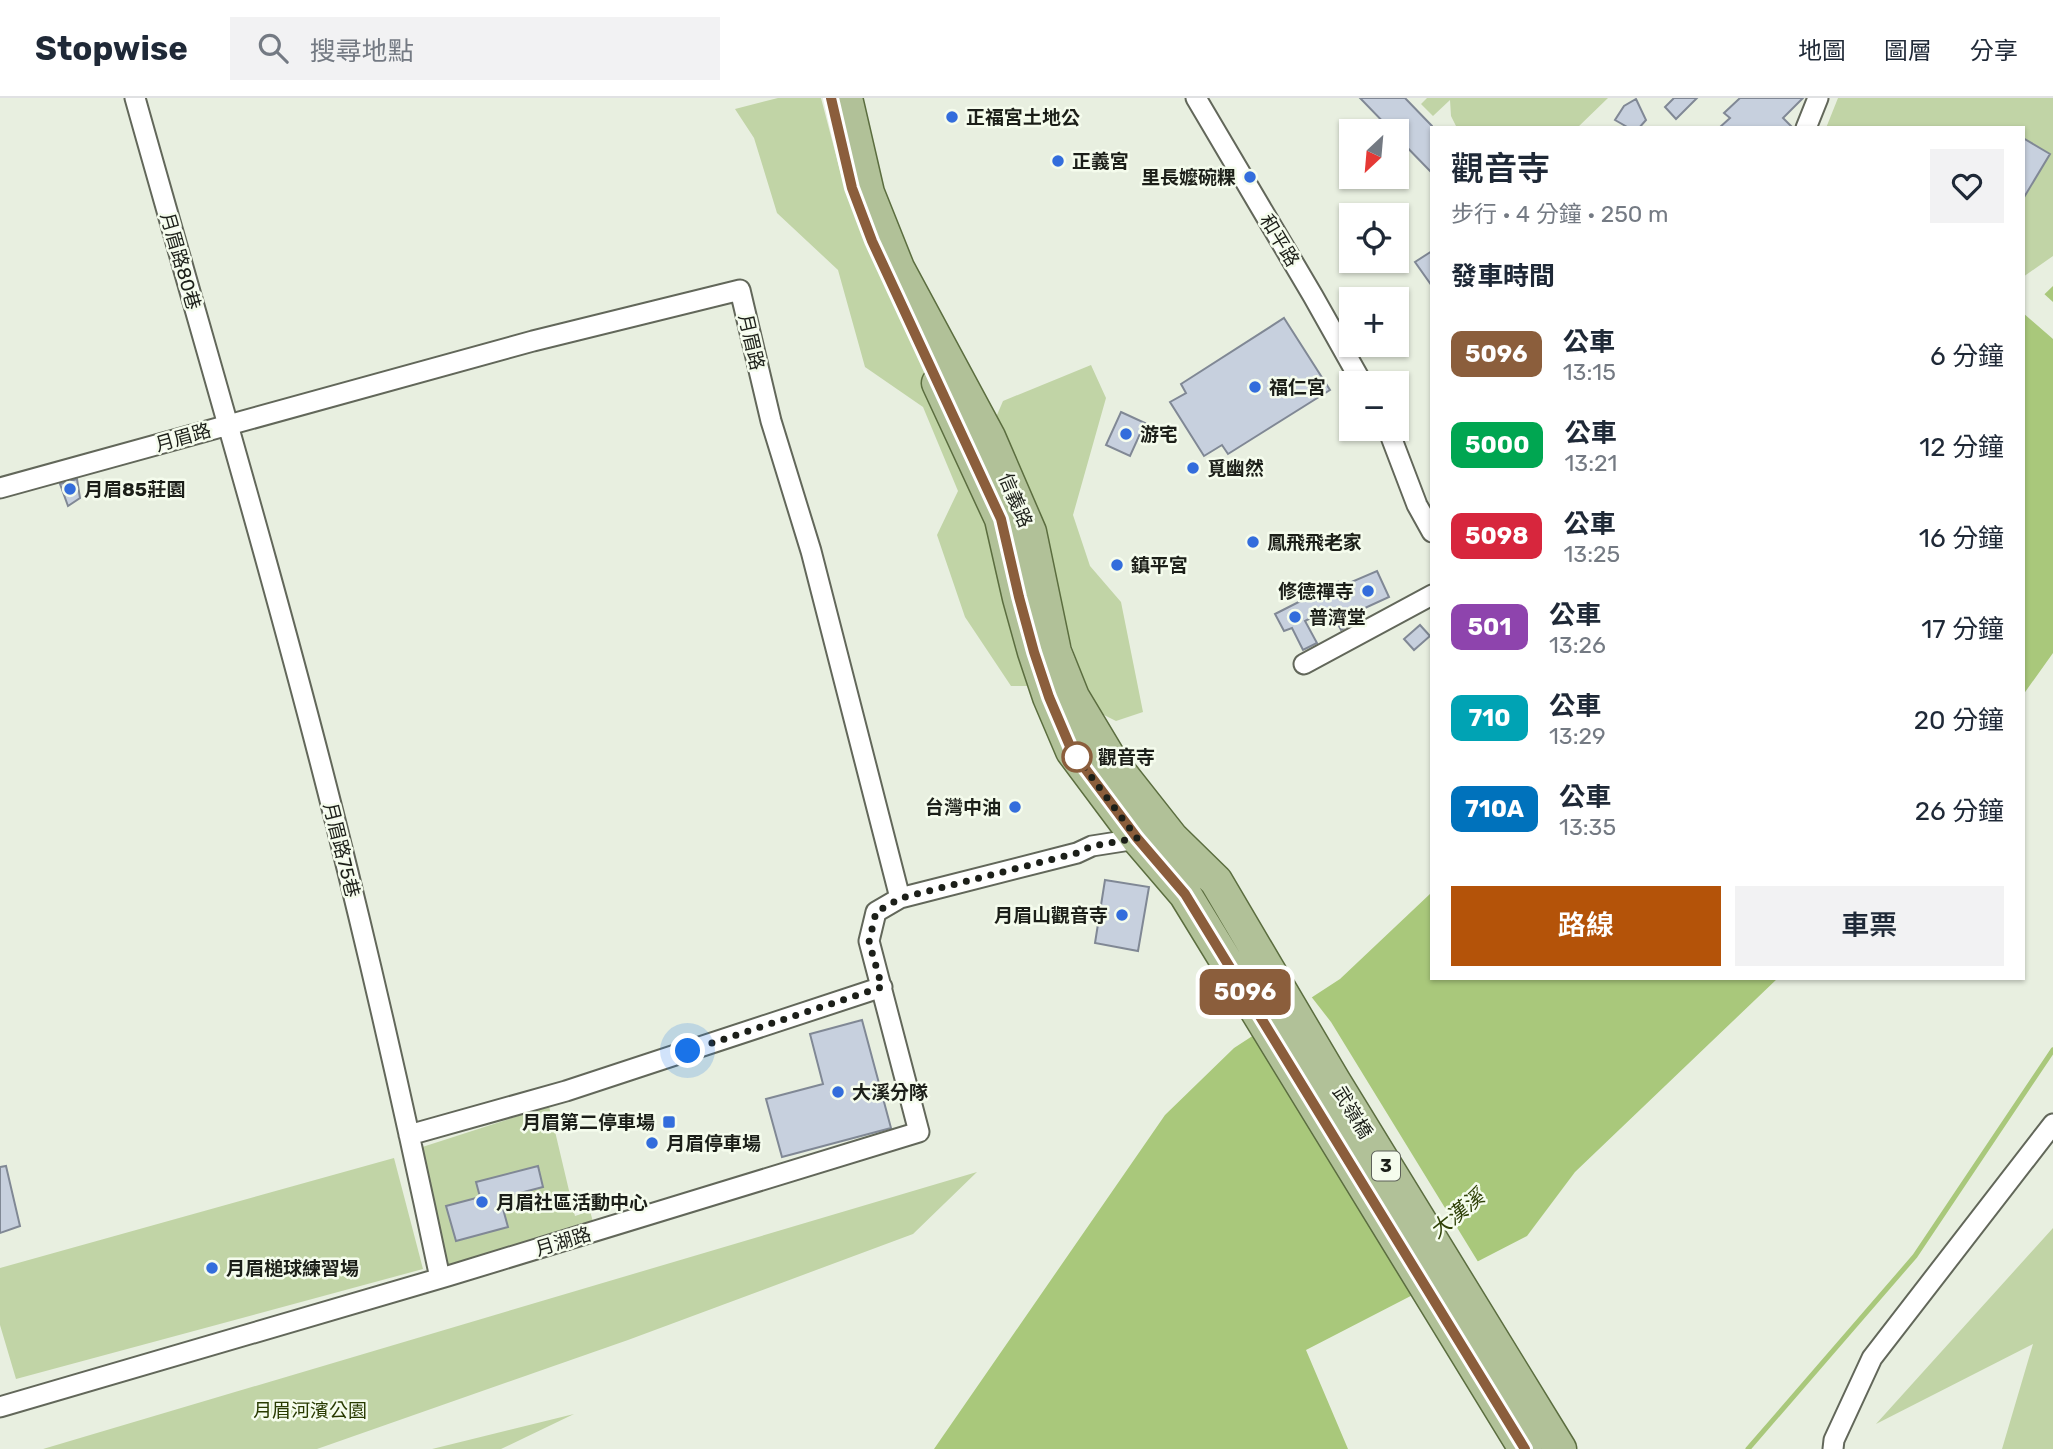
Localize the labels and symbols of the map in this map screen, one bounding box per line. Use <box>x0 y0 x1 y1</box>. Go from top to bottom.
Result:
place label: 正福宮土地公 <box>966 106 1080 129</box>
marker: 正福宮土地公 <box>944 109 960 125</box>
north arrow <box>1339 119 1409 189</box>
place label: 正義宮 <box>1072 150 1129 173</box>
marker: 正義宮 <box>1050 153 1066 169</box>
place label: 里長嬤碗粿 <box>1141 166 1236 189</box>
marker: 里長嬤碗粿 <box>1242 169 1258 185</box>
street label: 月眉路80巷 <box>156 210 205 312</box>
street label: 和平路 <box>1255 210 1304 271</box>
street label: 月眉路 <box>734 312 769 372</box>
place label: 福仁宮 <box>1269 376 1326 399</box>
marker: 福仁宮 <box>1247 379 1263 395</box>
street label: 月眉路 <box>153 419 214 456</box>
place label: 游宅 <box>1140 423 1178 446</box>
marker: 游宅 <box>1118 426 1134 442</box>
place label: 覓幽然 <box>1207 457 1264 480</box>
marker: 覓幽然 <box>1185 460 1201 476</box>
street label: 信義路 <box>994 469 1037 531</box>
place label: 月眉85莊園 <box>84 478 185 501</box>
marker: 月眉85莊園 <box>62 481 78 497</box>
place label: 鳳飛飛老家 <box>1267 531 1362 554</box>
marker: 鳳飛飛老家 <box>1245 534 1261 550</box>
place label: 鎮平宮 <box>1131 554 1188 577</box>
marker: 鎮平宮 <box>1109 557 1125 573</box>
place label: 修德禪寺 <box>1278 580 1354 603</box>
marker: 修德禪寺 <box>1360 583 1376 599</box>
place label: 普濟堂 <box>1309 606 1366 629</box>
marker: 普濟堂 <box>1287 609 1303 625</box>
marker: 觀音寺 <box>1062 742 1092 772</box>
place label: 觀音寺 <box>1098 746 1155 769</box>
place label: 台灣中油 <box>925 796 1001 819</box>
marker: 台灣中油 <box>1007 799 1023 815</box>
street label: 月眉路75巷 <box>319 800 364 900</box>
place label: 月眉山觀音寺 <box>994 904 1108 927</box>
marker: 月眉山觀音寺 <box>1114 907 1130 923</box>
line badge: 5096 <box>1196 969 1294 1015</box>
your location <box>670 1033 705 1068</box>
place label: 大溪分隊 <box>852 1081 928 1104</box>
street label: 武嶺橋 <box>1328 1082 1377 1143</box>
marker: 大溪分隊 <box>830 1084 846 1100</box>
place label: 月眉第二停車場 <box>522 1111 655 1134</box>
marker: 月眉第二停車場 <box>661 1114 677 1130</box>
place label: 月眉停車場 <box>666 1132 761 1155</box>
marker: 月眉停車場 <box>644 1135 660 1151</box>
road number: 3 <box>1372 1152 1400 1181</box>
water label: 大漢溪 <box>1424 1182 1491 1243</box>
place label: 月眉社區活動中心 <box>496 1191 648 1214</box>
marker: 月眉社區活動中心 <box>474 1194 490 1210</box>
street label: 月湖路 <box>533 1222 594 1261</box>
place label: 月眉槌球練習場 <box>226 1257 359 1280</box>
marker: 月眉槌球練習場 <box>204 1260 220 1276</box>
park label: 月眉河濱公園 <box>253 1399 367 1422</box>

